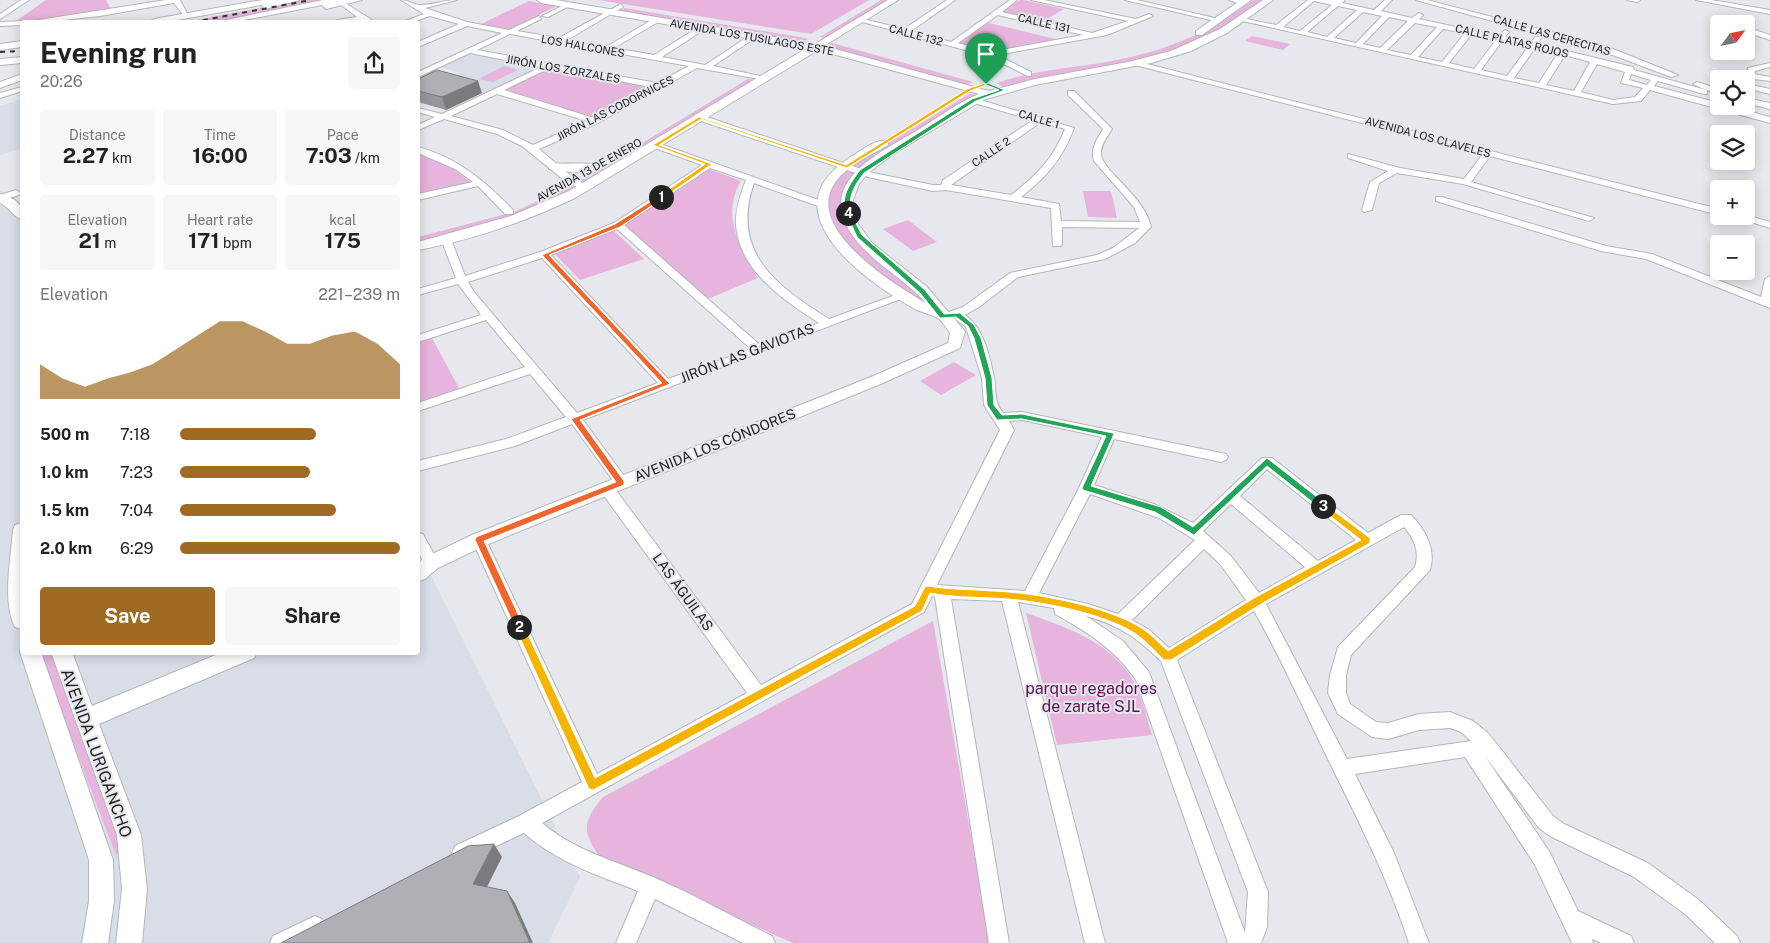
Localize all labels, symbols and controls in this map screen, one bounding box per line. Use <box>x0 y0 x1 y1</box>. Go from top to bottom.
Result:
street label: CALLE 131 <box>1017 11 1071 35</box>
street label: CALLE LAS CERECITAS <box>1492 12 1612 58</box>
north arrow <box>1710 15 1755 60</box>
map controls <box>1710 15 1755 280</box>
street label: AVENIDA LOS TUSILAGOS ESTE <box>669 17 835 57</box>
street label: CALLE 132 <box>888 22 945 48</box>
street label: CALLE PLATAS ROJOS <box>1454 22 1570 60</box>
street label: LOS HALCONES <box>540 33 626 59</box>
pin <box>965 33 1007 84</box>
text: Evening run <box>40 36 197 69</box>
button: share <box>348 37 400 89</box>
icon: arrive <box>972 40 1000 68</box>
street label: JIRÓN LOS ZORZALES <box>505 52 621 85</box>
button: locate <box>1710 70 1755 115</box>
text: 20:26 <box>40 72 83 91</box>
street label: JIRÓN LAS CODORNICES <box>554 72 676 143</box>
street label: CALLE 1 <box>1017 107 1061 131</box>
street label: AVENIDA LOS CLAVELES <box>1364 114 1492 160</box>
button: layers <box>1710 125 1755 170</box>
text: Distance <box>69 127 126 143</box>
text: Time <box>204 127 236 143</box>
text: Pace <box>327 127 359 143</box>
street label: CALLE 2 <box>969 134 1013 169</box>
street label: AVENIDA 13 DE ENERO <box>534 136 644 204</box>
text: 2.27 <box>63 143 109 168</box>
text: 16:00 <box>192 143 248 168</box>
text: 7:03 <box>305 143 352 168</box>
text: km <box>109 150 132 166</box>
text: /km <box>352 150 380 166</box>
button: + <box>1710 180 1755 225</box>
pin: 1 <box>648 184 674 210</box>
text: 1 <box>659 189 665 205</box>
pin: 4 <box>836 200 860 226</box>
text: 4 <box>844 205 853 221</box>
text: Elevation <box>68 212 127 228</box>
text: Heart rate <box>187 212 253 228</box>
text: kcal <box>329 212 356 228</box>
text: 21 <box>78 228 101 253</box>
text: 171 <box>188 228 220 253</box>
text: 175 <box>325 228 361 253</box>
text: m <box>101 235 116 251</box>
text: bpm <box>220 235 252 251</box>
button: − <box>1710 235 1755 280</box>
text: Elevation <box>40 285 108 304</box>
text: 221–239 m <box>318 285 400 304</box>
street label: JIRÓN LAS GAVIOTAS <box>677 318 816 386</box>
street label: AVENIDA LOS CÓNDORES <box>631 403 798 485</box>
text: 500 m <box>40 425 89 444</box>
text: 7:18 <box>120 425 150 444</box>
text: 1.0 km <box>40 463 89 482</box>
text: 7:23 <box>120 463 153 482</box>
pin: 3 <box>1310 494 1336 518</box>
text: 3 <box>1319 498 1328 514</box>
text: 1.5 km <box>40 501 89 520</box>
text: 7:04 <box>120 501 153 520</box>
text: 2.0 km <box>40 539 92 558</box>
text: 6:29 <box>120 539 153 558</box>
street label: LAS ÁGUILAS <box>650 550 717 634</box>
button: Save <box>40 587 215 645</box>
button: Share <box>225 587 400 645</box>
pin: 2 <box>506 614 532 640</box>
text: 2 <box>515 619 524 635</box>
street label: AVENIDA LURIGANCHO <box>57 666 136 840</box>
park label: parque regadores de zarate SJL <box>1025 679 1157 716</box>

